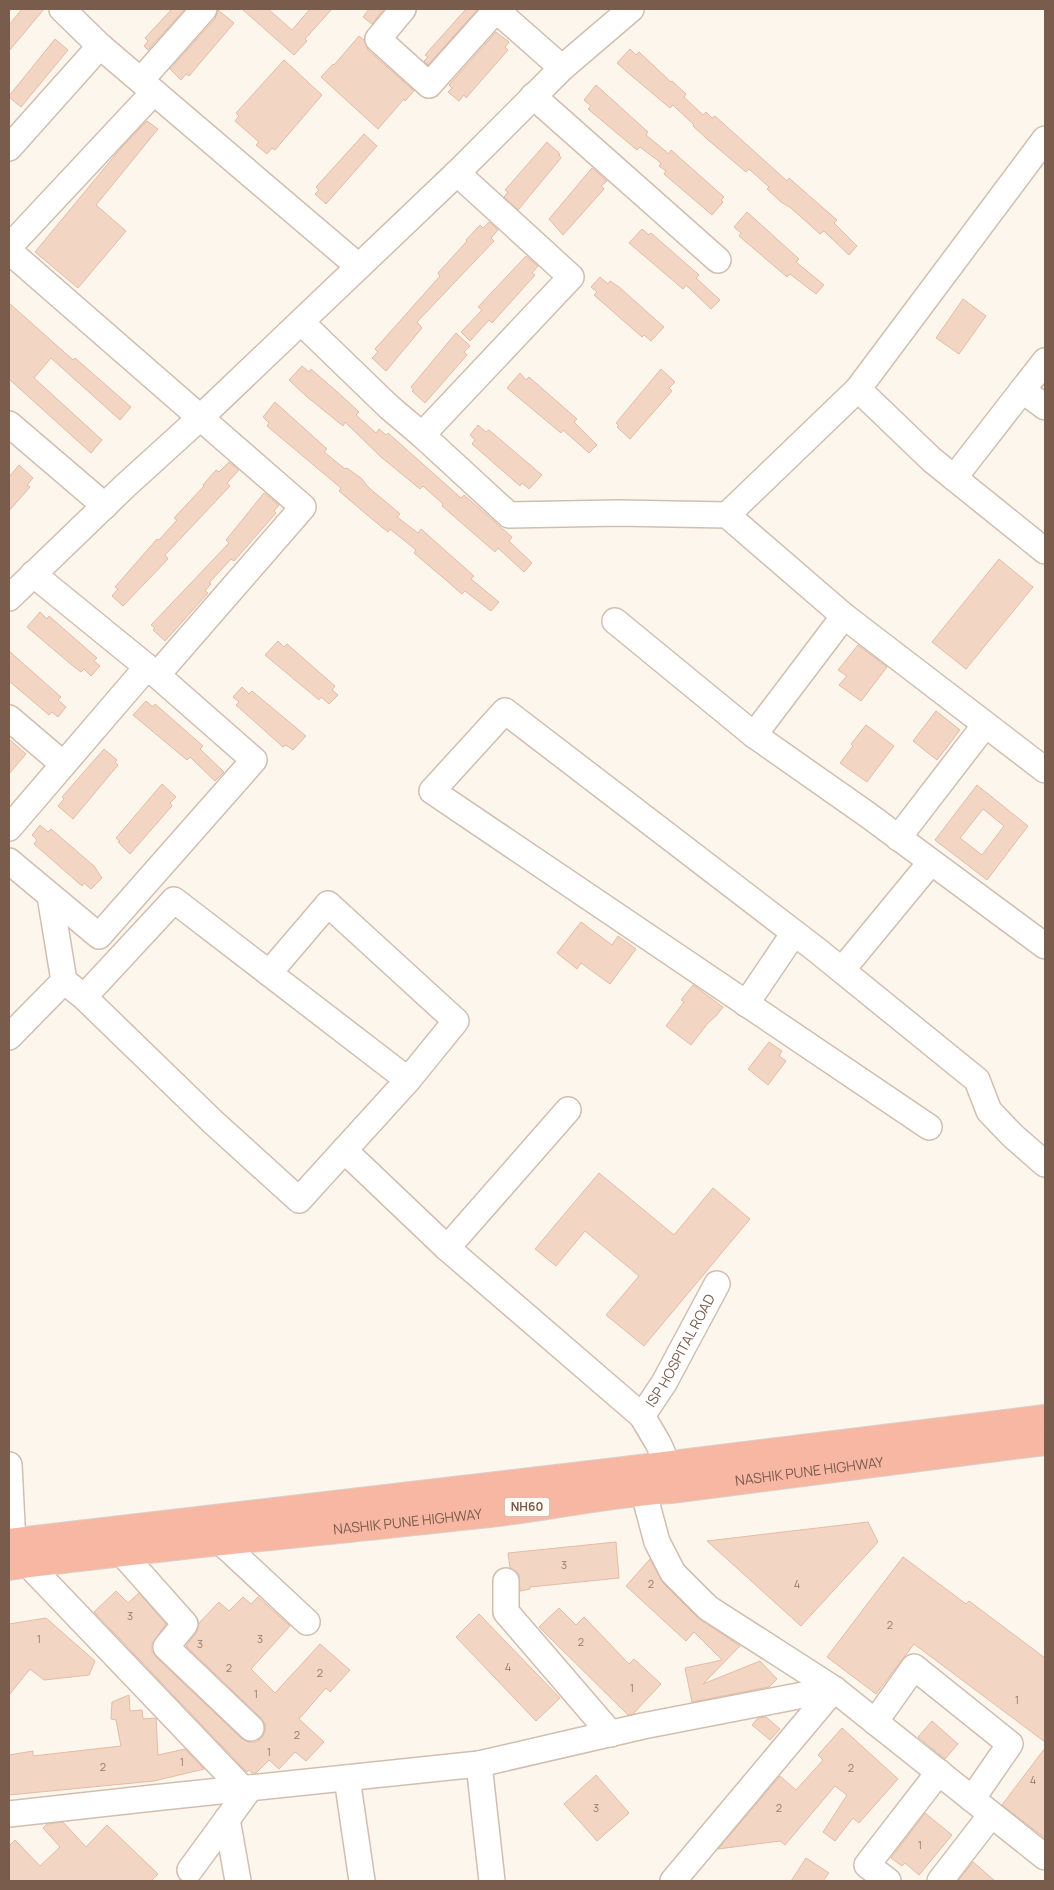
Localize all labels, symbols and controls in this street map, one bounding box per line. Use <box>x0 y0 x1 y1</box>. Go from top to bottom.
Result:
street label: ISP HOSPITAL ROAD <box>641 1290 719 1410</box>
street label: NASHIK PUNE HIGHWAY <box>734 1452 885 1490</box>
road number: NH60 <box>504 1498 550 1516</box>
street label: NASHIK PUNE HIGHWAY <box>332 1504 483 1538</box>
house number: 3 <box>561 1557 567 1572</box>
house number: 2 <box>648 1576 654 1591</box>
house number: 4 <box>794 1576 800 1591</box>
house number: 3 <box>127 1608 133 1623</box>
house number: 2 <box>887 1617 893 1632</box>
house number: 1 <box>37 1631 41 1646</box>
house number: 3 <box>257 1631 263 1646</box>
house number: 2 <box>578 1634 584 1649</box>
house number: 3 <box>197 1636 203 1651</box>
house number: 4 <box>505 1659 511 1674</box>
house number: 2 <box>226 1660 232 1675</box>
house number: 2 <box>317 1665 323 1680</box>
house number: 1 <box>630 1680 634 1695</box>
house number: 1 <box>254 1686 258 1701</box>
house number: 1 <box>1015 1692 1019 1707</box>
house number: 2 <box>294 1727 300 1742</box>
house number: 1 <box>267 1744 271 1759</box>
house number: 1 <box>180 1754 184 1769</box>
house number: 2 <box>100 1759 106 1774</box>
house number: 2 <box>848 1760 854 1775</box>
house number: 4 <box>1030 1772 1036 1787</box>
house number: 3 <box>593 1800 599 1815</box>
house number: 2 <box>776 1800 782 1815</box>
house number: 1 <box>918 1837 922 1852</box>

